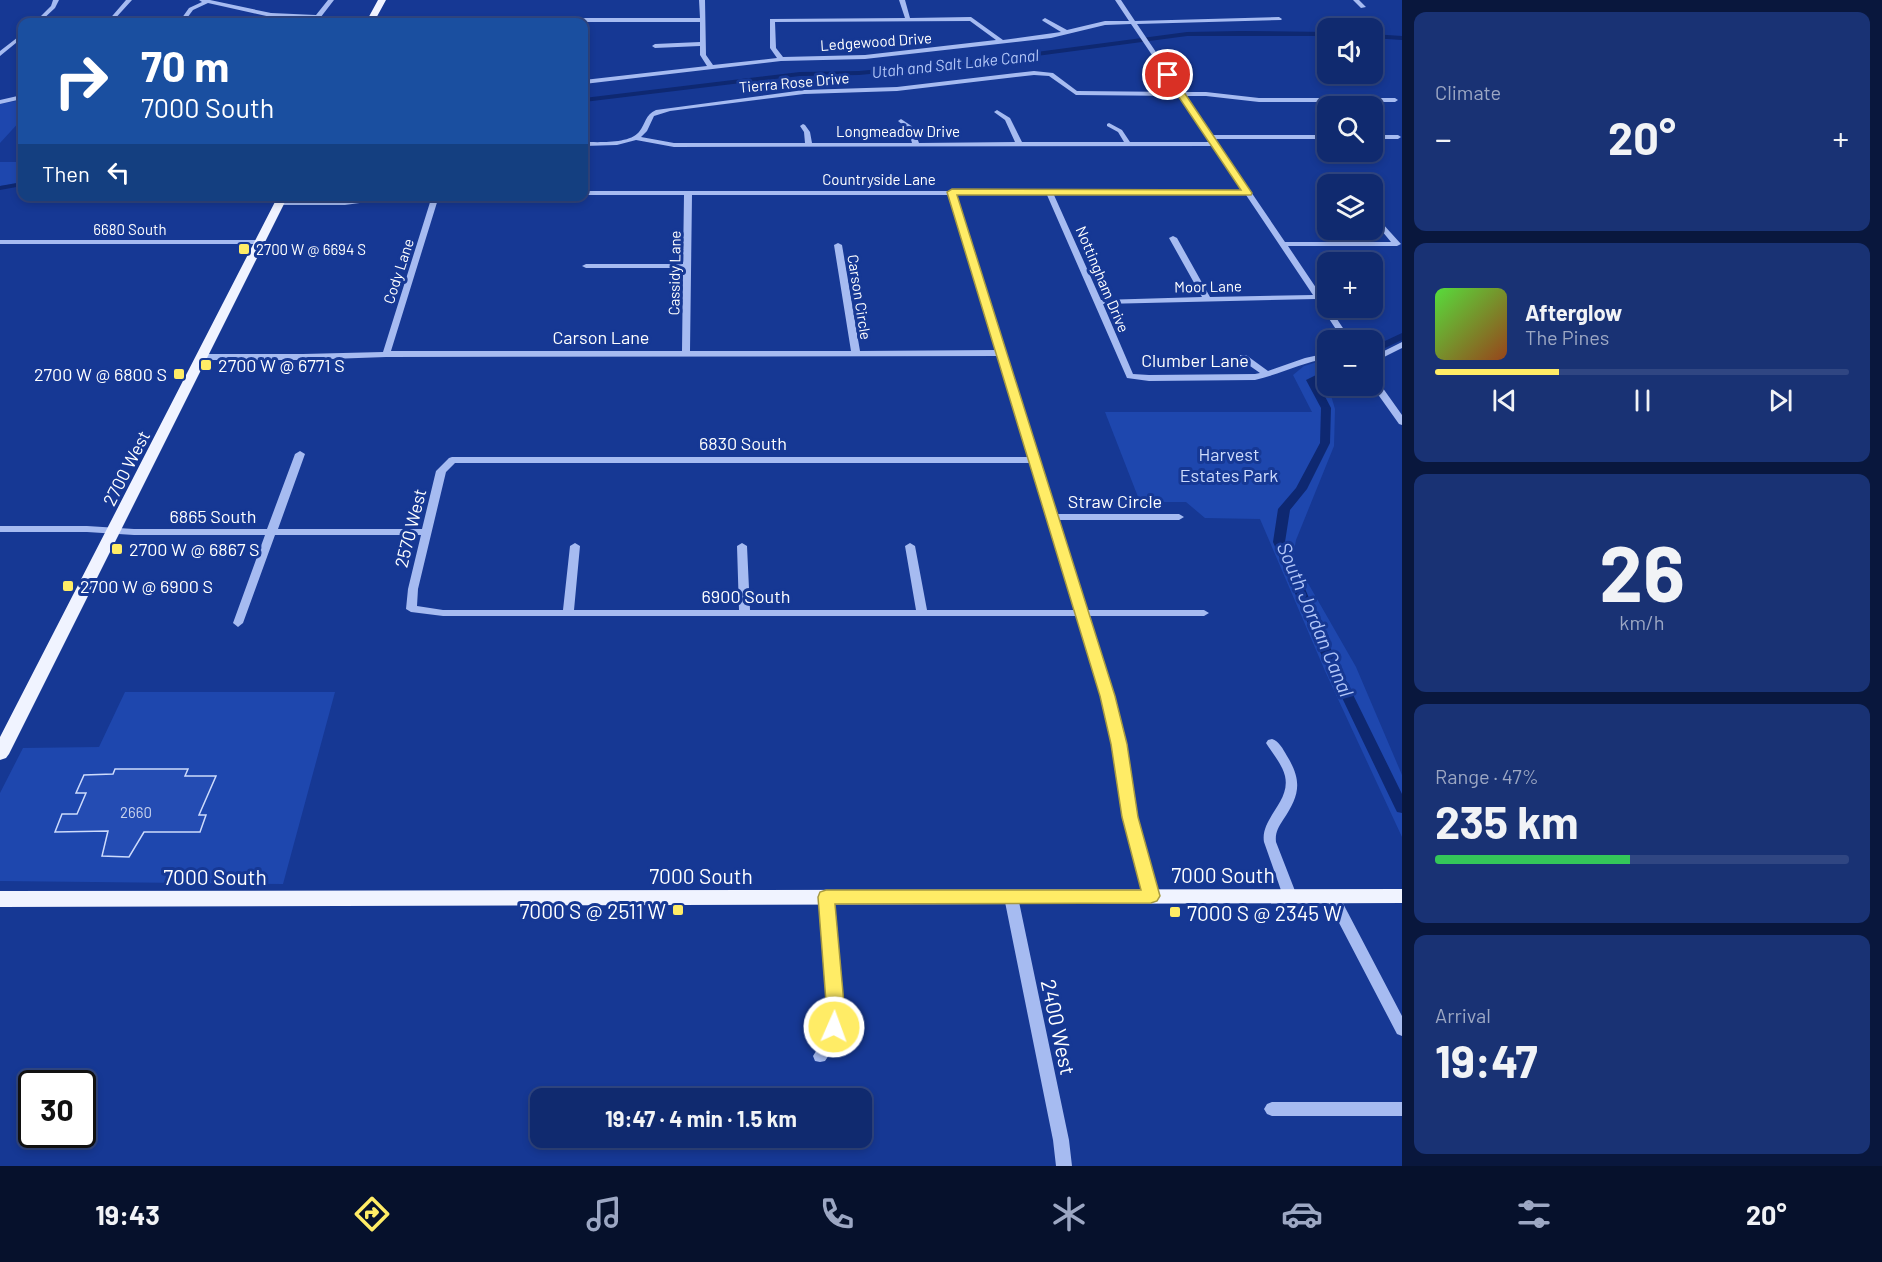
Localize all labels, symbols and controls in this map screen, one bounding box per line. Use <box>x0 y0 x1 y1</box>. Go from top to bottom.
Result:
map controls <box>1317 18 1383 396</box>
button: sound <box>1317 18 1383 84</box>
street label: Ledgewood Drive <box>819 28 933 54</box>
text: 70 m <box>141 40 229 90</box>
icon: right <box>42 42 120 120</box>
water label: Utah and Salt Lake Canal <box>870 45 1040 81</box>
pin <box>1142 49 1193 100</box>
icon: arrive <box>1151 58 1184 91</box>
street label: Tierra Rose Drive <box>738 68 850 96</box>
text: Climate <box>1435 80 1501 104</box>
text: 7000 South <box>141 91 274 123</box>
button: search <box>1317 96 1383 162</box>
text: 20° <box>1608 110 1676 164</box>
text: − <box>1435 118 1452 158</box>
text: + <box>1833 118 1849 158</box>
street label: Longmeadow Drive <box>836 122 960 140</box>
icon: left <box>102 156 135 189</box>
text: Then <box>42 160 90 186</box>
street label: Countryside Lane <box>822 170 936 188</box>
button: layers <box>1317 174 1383 240</box>
street label: 6680 South <box>93 220 167 238</box>
street label: Nottingham Drive <box>1073 223 1133 335</box>
street label: Cassidy Lane <box>664 230 684 316</box>
street label: Cody Lane <box>379 236 417 306</box>
place label: 2700 W @ 6694 S <box>256 240 366 258</box>
marker: 2700 W @ 6694 S <box>237 242 251 256</box>
button: + <box>1317 252 1383 318</box>
street label: Carson Circle <box>844 253 876 341</box>
street label: Moor Lane <box>1174 276 1242 296</box>
text: Afterglow <box>1525 299 1622 325</box>
text: The Pines <box>1525 325 1609 349</box>
street label: Carson Lane <box>553 326 649 348</box>
button: − <box>1317 330 1383 396</box>
street label: Clumber Lane <box>1141 349 1249 371</box>
place label: 2700 W @ 6771 S <box>218 354 345 376</box>
marker: 2700 W @ 6771 S <box>199 358 213 372</box>
place label: 2700 W @ 6800 S <box>34 363 167 385</box>
marker: 2700 W @ 6800 S <box>172 367 186 381</box>
icon: previous <box>1488 384 1521 417</box>
icon: pause <box>1626 384 1659 417</box>
icon: next <box>1764 384 1797 417</box>
street label: 2700 West <box>98 427 154 509</box>
street label: 6830 South <box>699 432 787 454</box>
park label: Harvest Estates Park <box>1180 443 1278 486</box>
street label: 2570 West <box>390 486 430 570</box>
street label: Straw Circle <box>1068 490 1162 512</box>
street label: 6865 South <box>170 505 257 527</box>
text: 26 <box>1599 524 1685 618</box>
place label: 2700 W @ 6867 S <box>129 538 260 560</box>
water label: South Jordan Canal <box>1273 538 1360 700</box>
marker: 2700 W @ 6867 S <box>110 542 124 556</box>
place label: 2700 W @ 6900 S <box>80 575 213 597</box>
marker: 2700 W @ 6900 S <box>61 579 75 593</box>
street label: 6900 South <box>702 585 790 607</box>
text: km/h <box>1619 610 1665 634</box>
text: Range · 47% <box>1435 764 1539 788</box>
text: 235 km <box>1435 794 1579 848</box>
house number: 2660 <box>120 803 152 821</box>
street label: 7000 South <box>1171 862 1275 887</box>
street label: 7000 South <box>649 863 753 888</box>
street label: 7000 South <box>163 864 267 889</box>
place label: 7000 S @ 2511 W <box>519 898 666 923</box>
place label: 7000 S @ 2345 W <box>1187 900 1342 925</box>
marker: 7000 S @ 2511 W <box>671 903 685 917</box>
marker: 7000 S @ 2345 W <box>1168 905 1182 919</box>
street label: 2400 West <box>1037 977 1081 1077</box>
position arrow <box>802 995 866 1059</box>
text: Arrival <box>1435 1003 1491 1027</box>
text: 19:47 <box>1435 1033 1538 1087</box>
speed limit sign: 30 <box>18 1070 96 1148</box>
text: 19:47 · 4 min · 1.5 km <box>605 1105 797 1131</box>
icon: directions <box>351 1193 393 1235</box>
icon: music <box>583 1193 625 1235</box>
icon: phone <box>816 1193 858 1235</box>
icon: climate <box>1048 1193 1090 1235</box>
icon: car <box>1281 1193 1323 1235</box>
icon: filters <box>1513 1193 1555 1235</box>
text: 19:43 <box>95 1198 160 1230</box>
text: 20° <box>1746 1198 1787 1230</box>

